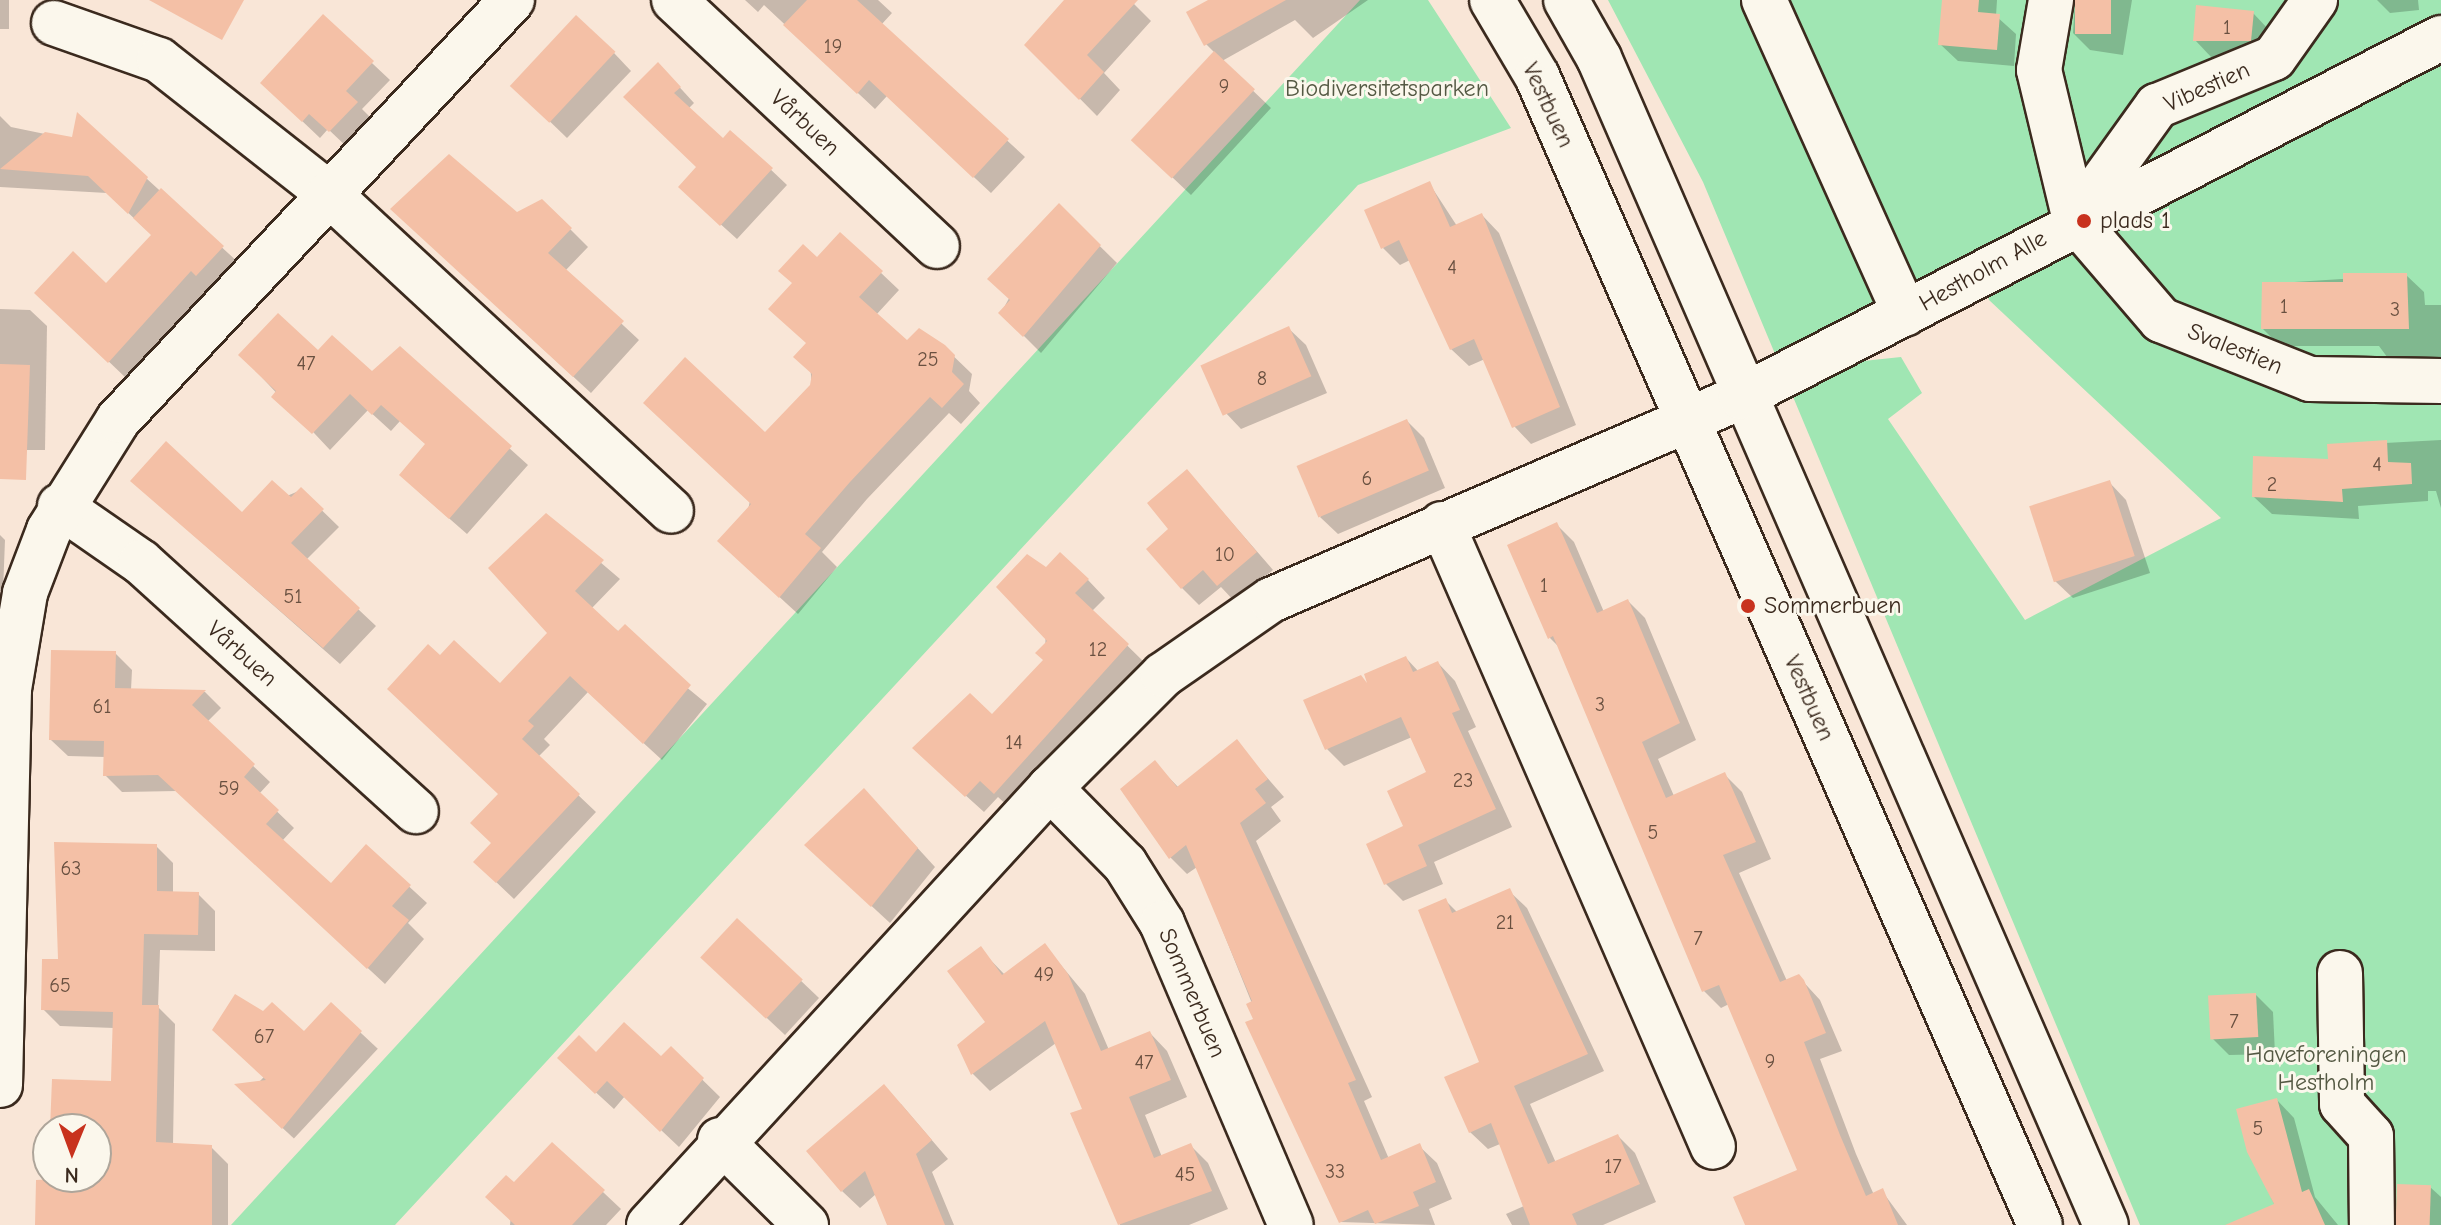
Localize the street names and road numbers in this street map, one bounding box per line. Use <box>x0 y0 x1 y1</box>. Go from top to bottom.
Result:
street label: Vibestien <box>2160 55 2254 119</box>
street label: Vestbuen <box>1516 58 1580 152</box>
street label: Vårbuen <box>764 84 846 162</box>
street label: Hestholm Alle <box>1914 224 2052 318</box>
street label: Svalestien <box>2183 317 2287 381</box>
street label: Vårbuen <box>201 615 283 693</box>
street label: Vestbuen <box>1777 651 1841 745</box>
street label: Sommerbuen <box>1152 924 1232 1062</box>

